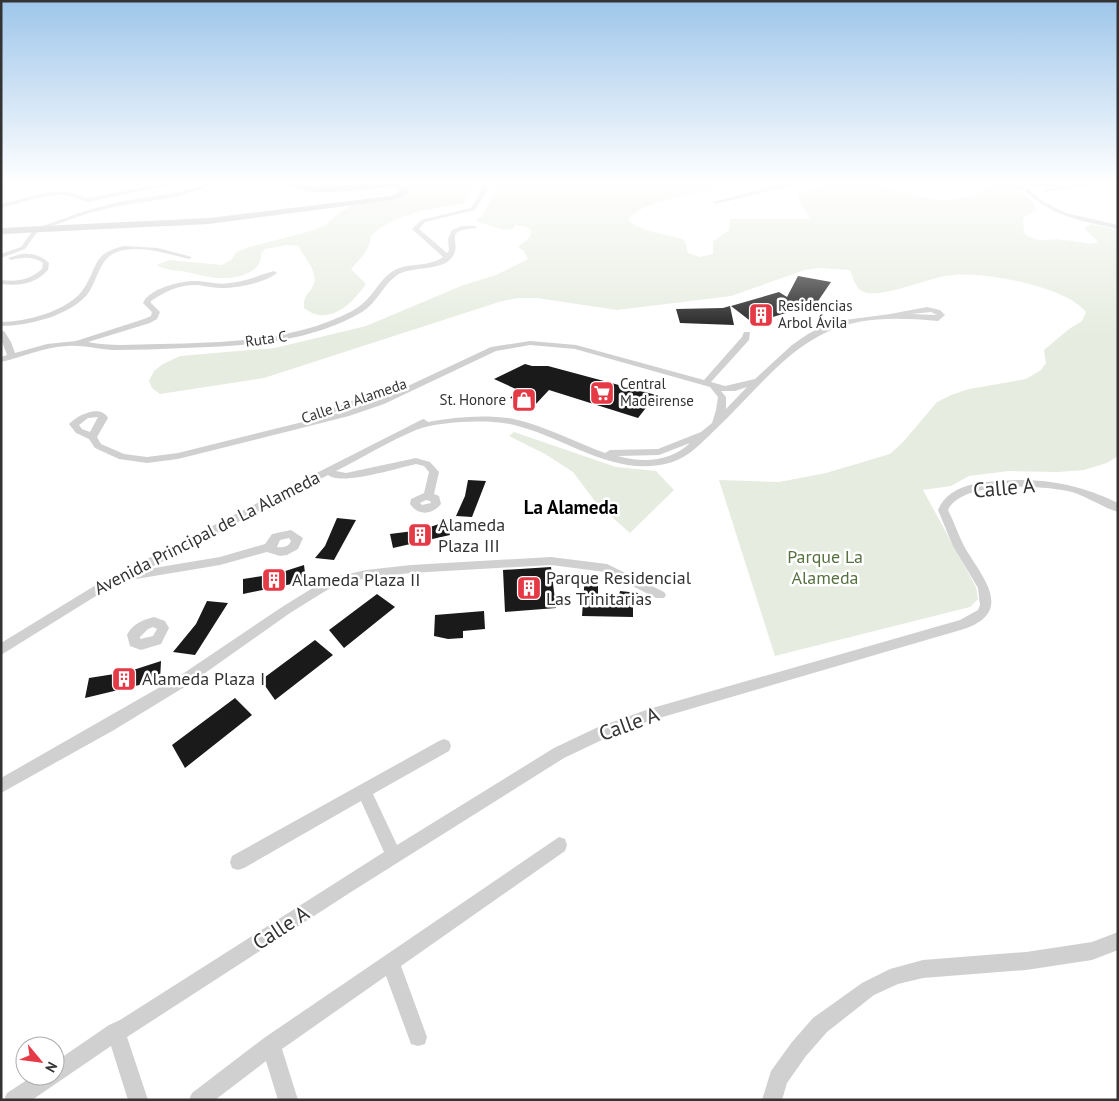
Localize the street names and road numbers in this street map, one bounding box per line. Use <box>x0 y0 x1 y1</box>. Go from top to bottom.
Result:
street label: Ruta C <box>244 326 288 351</box>
street label: Calle La Alameda <box>299 374 409 427</box>
street label: Avenida Principal de La Alameda <box>90 465 324 600</box>
street label: Calle A <box>972 471 1037 504</box>
street label: Calle A <box>595 700 663 747</box>
street label: Calle A <box>247 899 315 956</box>

